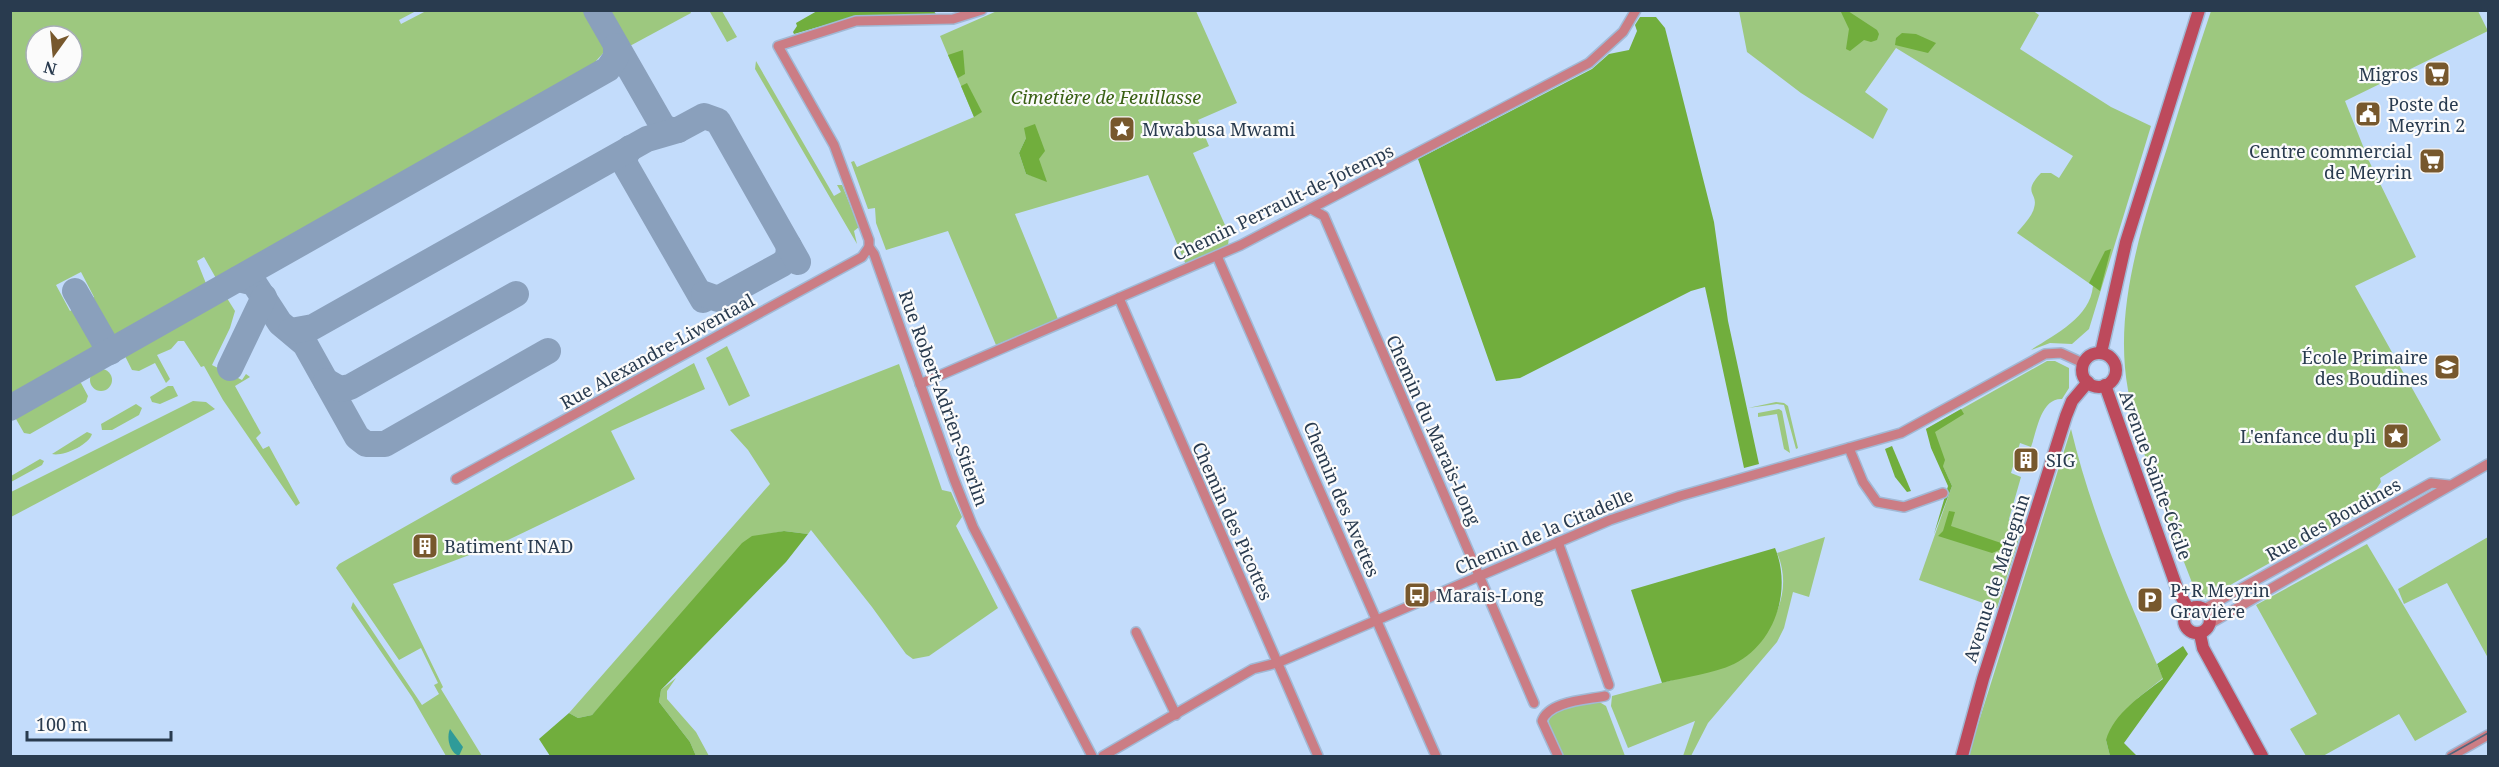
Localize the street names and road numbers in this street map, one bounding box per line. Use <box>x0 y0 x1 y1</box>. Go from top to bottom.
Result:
street label: Chemin Perrault-de-Jotemps <box>1169 138 1397 266</box>
street label: Rue Alexandre-Liwentaal <box>556 287 759 414</box>
street label: Rue Robert-Adrien-Stierlin <box>894 287 994 510</box>
street label: Chemin du Marais-Long <box>1381 331 1487 529</box>
street label: Avenue Sainte-Cécile <box>2114 387 2198 563</box>
street label: Chemin des Avettes <box>1298 418 1386 580</box>
street label: Chemin des Picottes <box>1187 438 1279 604</box>
street label: Rue des Boudines <box>2261 472 2405 566</box>
street label: Chemin de la Citadelle <box>1451 483 1637 579</box>
street label: Avenue de Mategnin <box>1957 490 2035 665</box>

